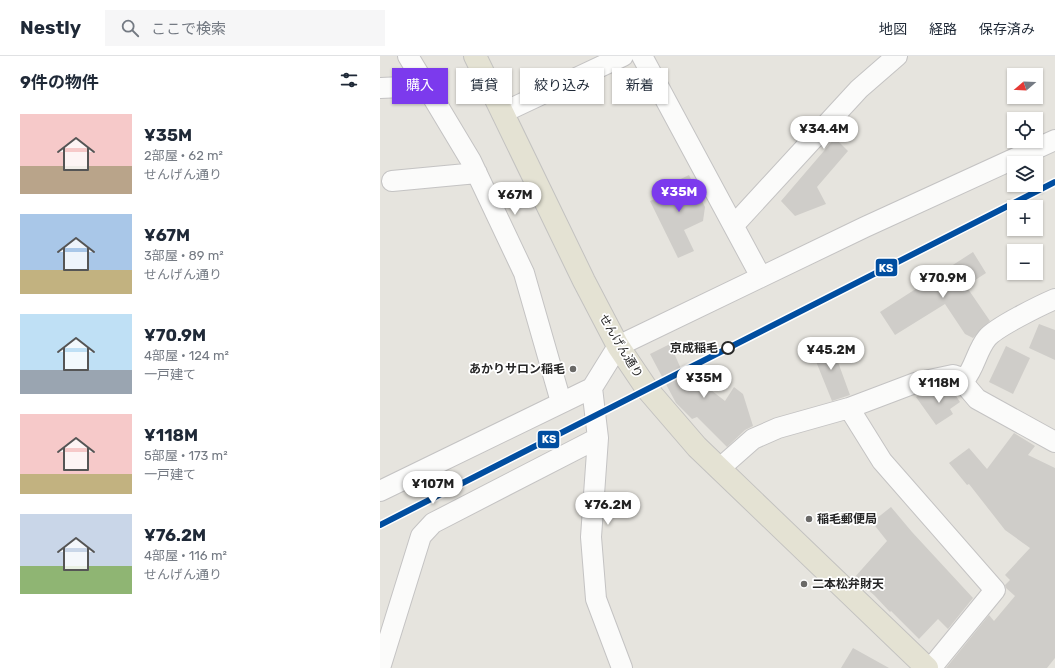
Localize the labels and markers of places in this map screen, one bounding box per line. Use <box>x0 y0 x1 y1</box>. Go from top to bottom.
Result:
pin: ¥34.4M <box>791 116 857 150</box>
pin: ¥35M <box>655 179 703 213</box>
pin: ¥67M <box>491 182 539 216</box>
pin: ¥70.9M <box>910 265 976 299</box>
pin: ¥45.2M <box>798 337 864 371</box>
place label: 京成稲毛 <box>670 341 718 355</box>
marker: 京成稲毛 <box>721 341 735 355</box>
place label: あかりサロン稲毛 <box>469 362 565 376</box>
marker: あかりサロン稲毛 <box>568 364 578 374</box>
pin: ¥35M <box>680 365 728 399</box>
pin: ¥118M <box>911 370 967 404</box>
pin: ¥107M <box>405 471 461 505</box>
pin: ¥76.2M <box>575 492 641 526</box>
place label: 稲毛郵便局 <box>817 512 877 526</box>
marker: 稲毛郵便局 <box>804 514 814 524</box>
place label: 二本松弁財天 <box>812 577 884 591</box>
marker: 二本松弁財天 <box>799 579 809 589</box>

